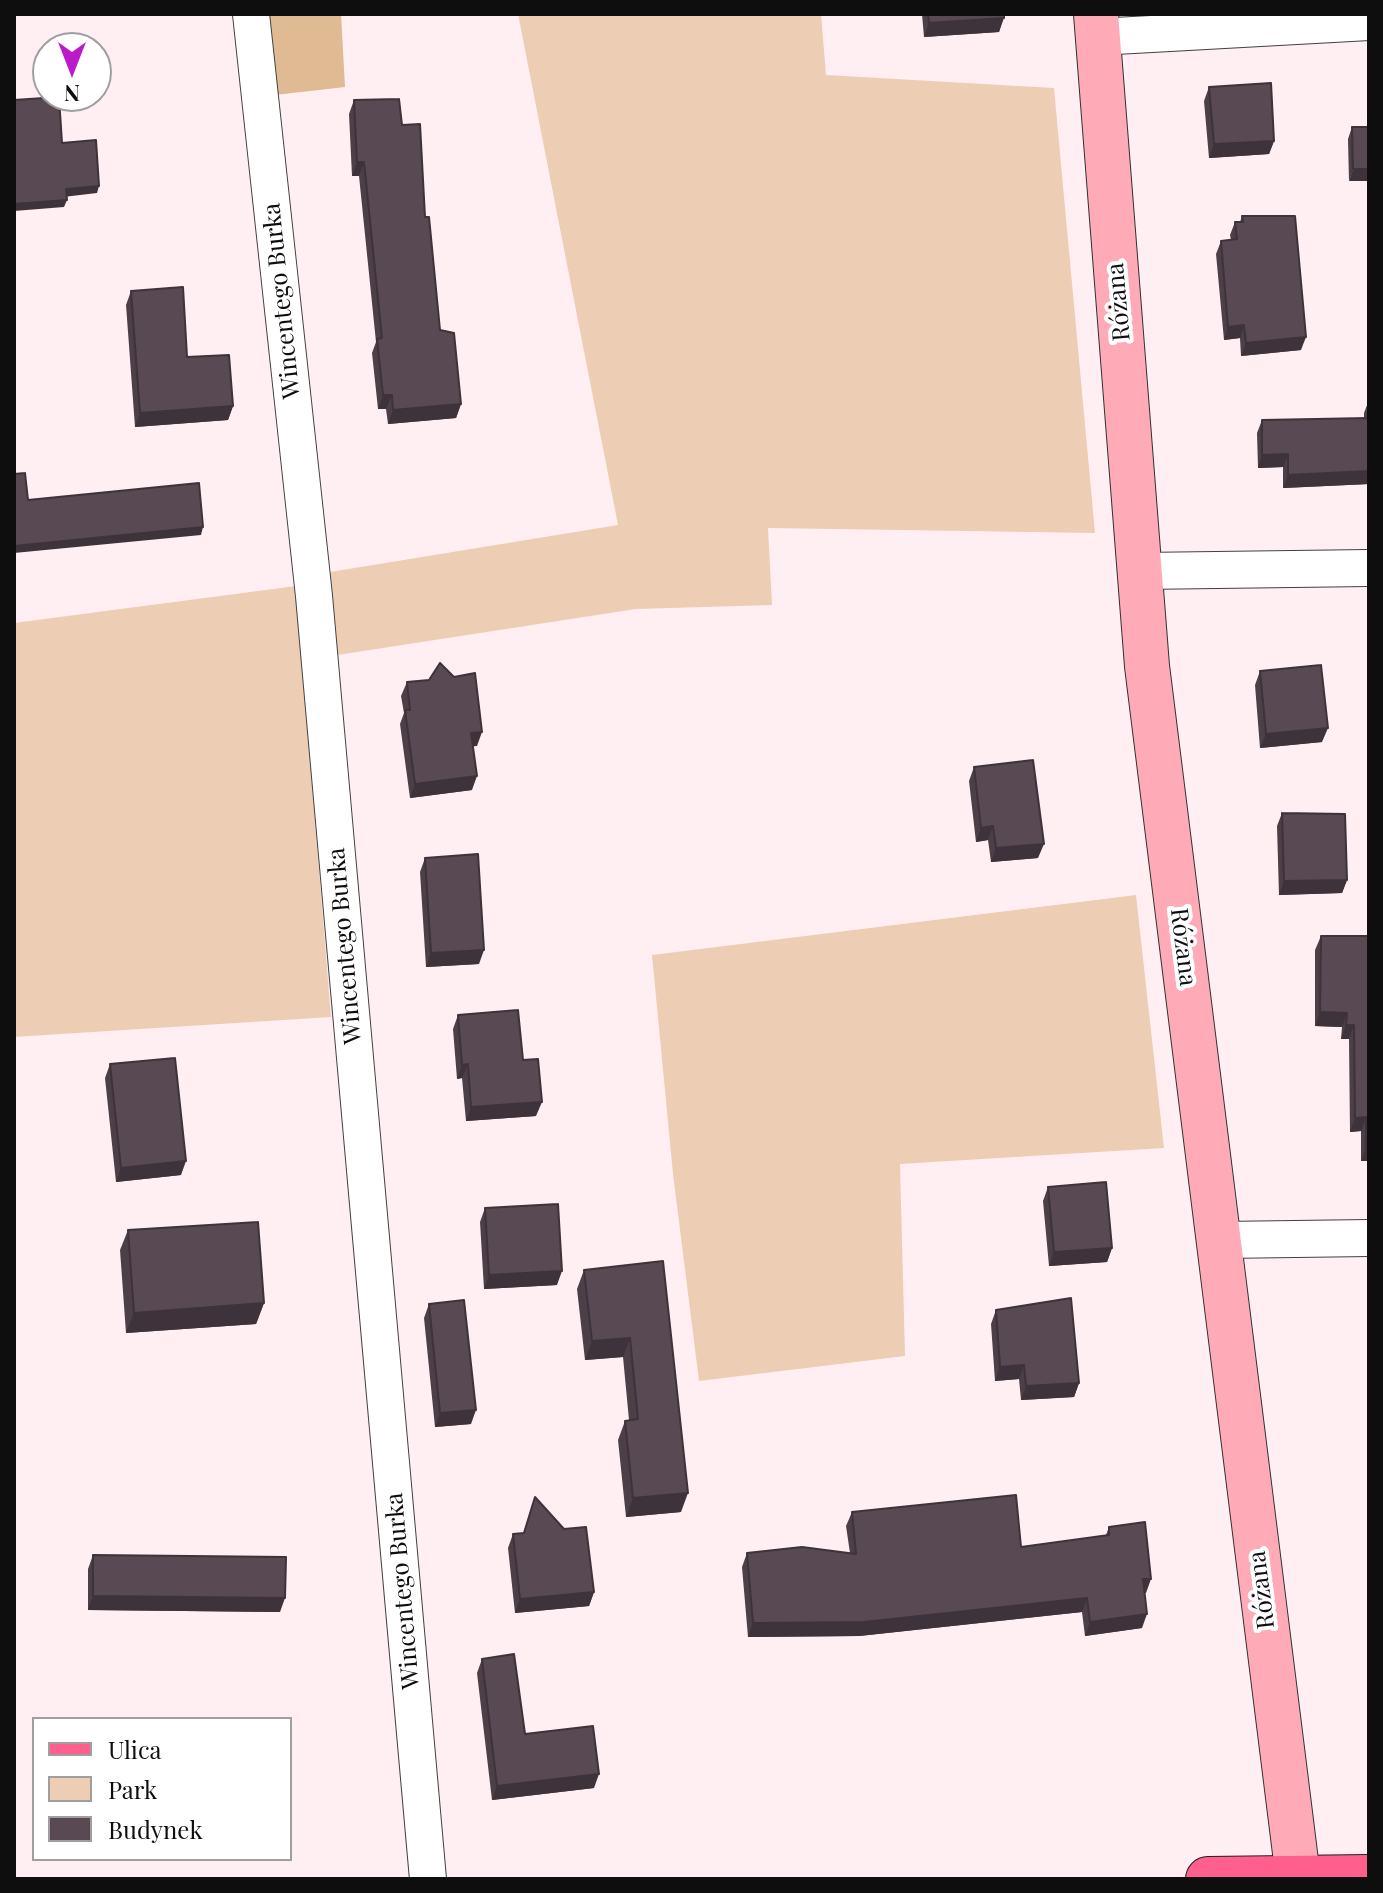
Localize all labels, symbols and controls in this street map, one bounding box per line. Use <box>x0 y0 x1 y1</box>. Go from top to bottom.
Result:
north arrow <box>32 32 112 112</box>
text: N <box>64 79 80 109</box>
street label: Wincentego Burka <box>257 202 307 400</box>
street label: Różana <box>1101 262 1137 342</box>
street label: Wincentego Burka <box>322 847 368 1045</box>
street label: Różana <box>1164 906 1202 988</box>
street label: Wincentego Burka <box>380 1492 426 1690</box>
street label: Różana <box>1243 1549 1281 1631</box>
legend <box>32 1717 292 1861</box>
text: Ulica <box>108 1733 162 1765</box>
text: Park <box>108 1773 157 1805</box>
text: Budynek <box>108 1813 203 1845</box>

